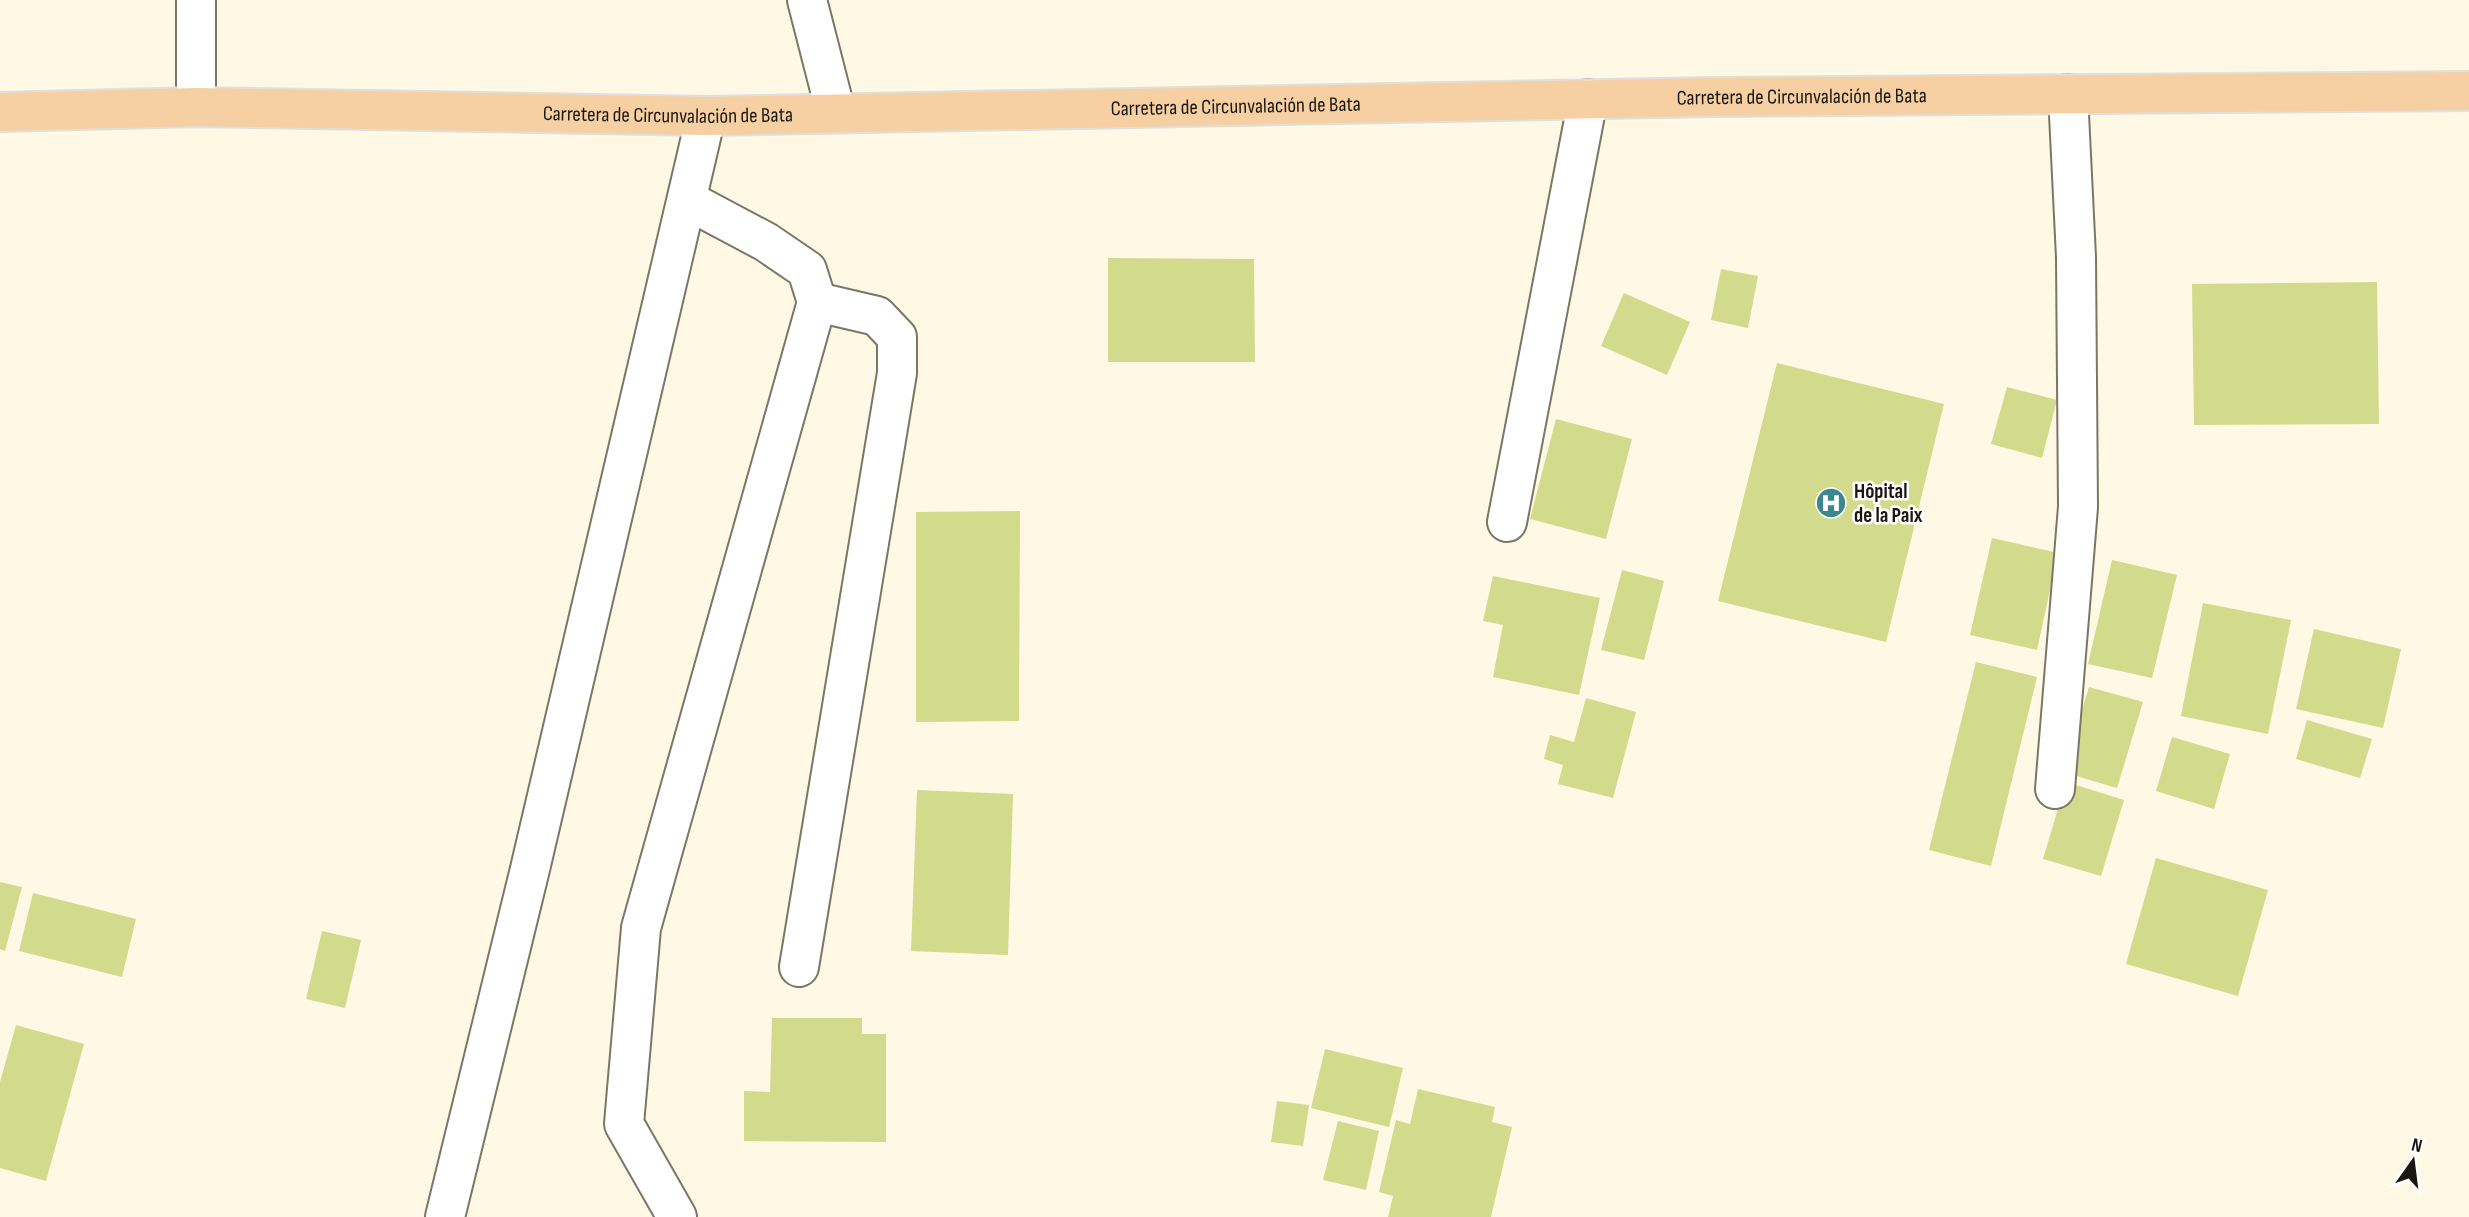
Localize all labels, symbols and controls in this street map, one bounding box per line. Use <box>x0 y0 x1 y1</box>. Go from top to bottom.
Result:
street label: Carretera de Circunvalación de Bata <box>1676 83 1927 111</box>
street label: Carretera de Circunvalación de Bata <box>1110 92 1361 121</box>
street label: Carretera de Circunvalación de Bata <box>543 101 793 129</box>
place label: Hôpital de la Paix <box>1854 479 1923 528</box>
hospital icon: Hôpital de la Paix <box>1814 486 1848 520</box>
north arrow <box>2378 1126 2448 1196</box>
text: N <box>2409 1134 2424 1158</box>

